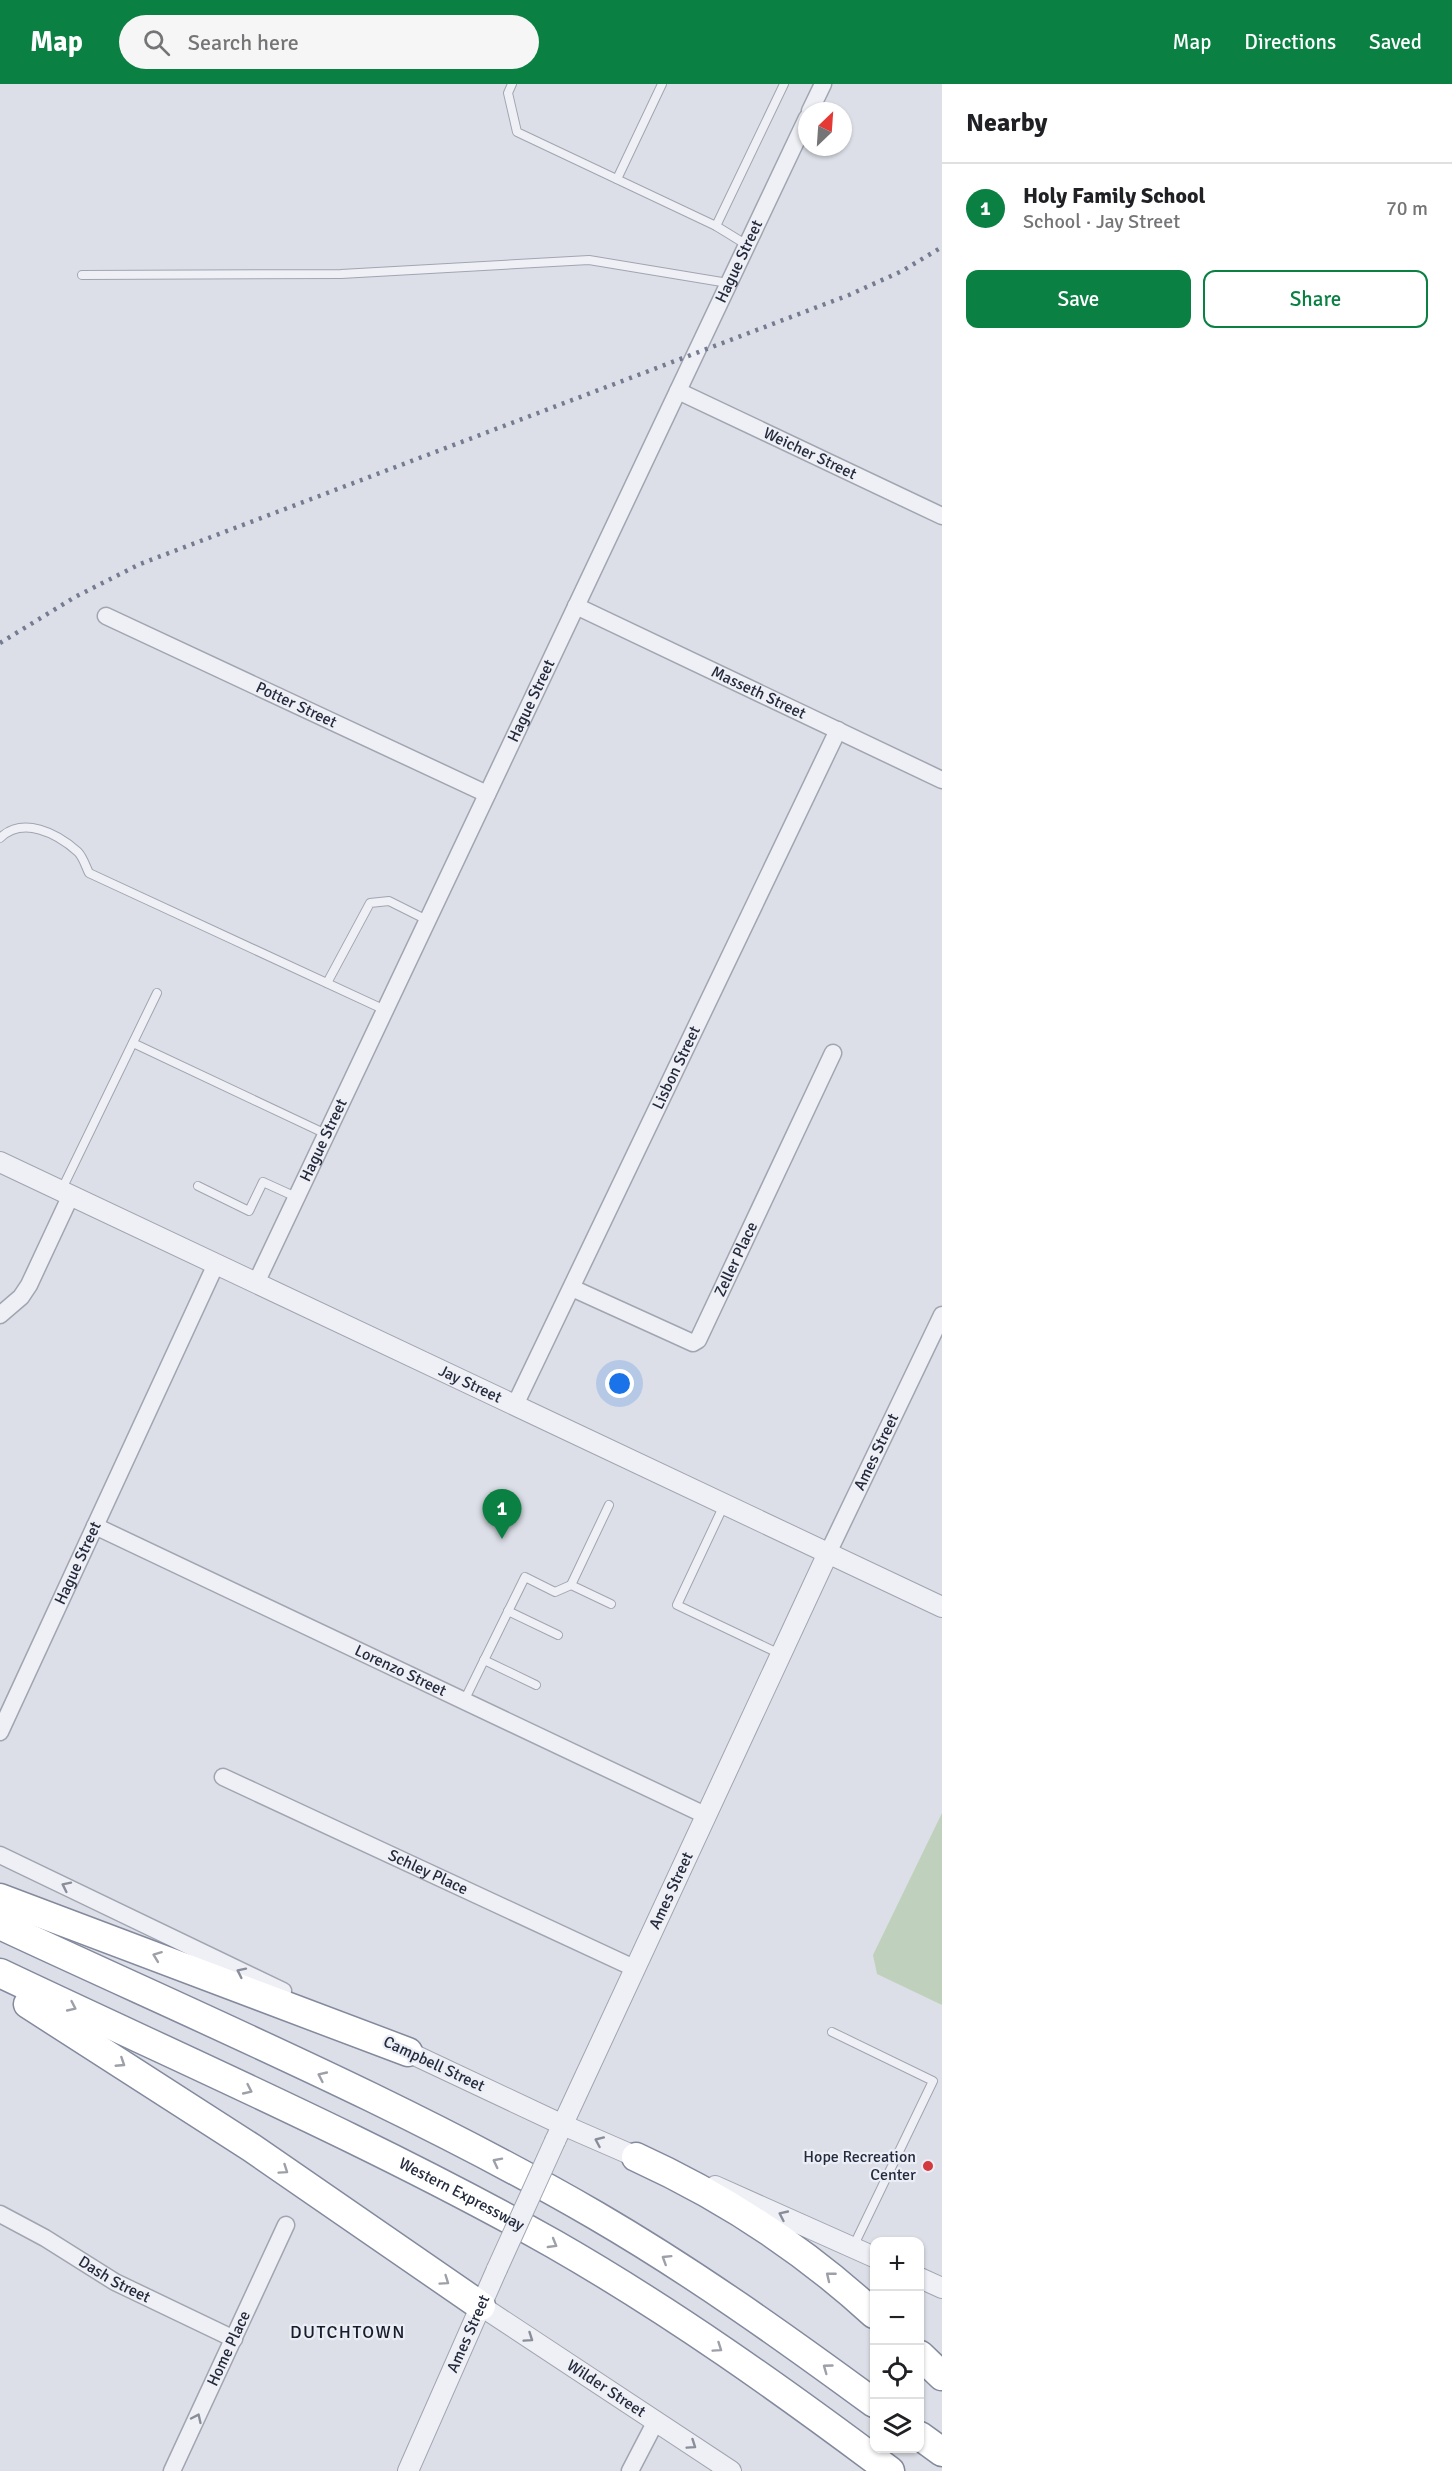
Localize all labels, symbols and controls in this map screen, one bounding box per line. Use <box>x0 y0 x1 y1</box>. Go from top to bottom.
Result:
search box <box>119 15 539 69</box>
text: Map <box>30 25 83 59</box>
icon: search <box>140 26 173 59</box>
text: Search here <box>188 29 299 56</box>
text: Map <box>1173 29 1211 55</box>
text: Directions <box>1244 29 1336 55</box>
text: Saved <box>1369 29 1422 55</box>
north arrow <box>798 102 852 156</box>
text: Nearby <box>966 107 1047 139</box>
text: Holy Family School <box>1023 182 1205 209</box>
text: 1 <box>980 196 991 221</box>
text: 70 m <box>1386 196 1428 221</box>
text: School · Jay Street <box>1023 209 1180 234</box>
street label: Hague Street <box>711 216 767 306</box>
button: Save <box>966 270 1191 328</box>
button: Share <box>1203 270 1428 328</box>
street label: Weicher Street <box>760 423 860 484</box>
street label: Hague Street <box>503 656 560 745</box>
street label: Masseth Street <box>708 662 809 724</box>
street label: Potter Street <box>253 677 340 733</box>
street label: Lisbon Street <box>648 1022 705 1113</box>
street label: Hague Street <box>295 1095 352 1185</box>
street label: Zeller Place <box>710 1219 762 1300</box>
street label: Jay Street <box>435 1361 505 1408</box>
your location <box>605 1369 634 1398</box>
street label: Ames Street <box>849 1410 903 1494</box>
pin: 1 <box>482 1490 522 1539</box>
street label: Hague Street <box>50 1518 106 1608</box>
street label: Lorenzo Street <box>351 1640 450 1701</box>
street label: Schley Place <box>385 1845 471 1899</box>
street label: Ames Street <box>645 1849 698 1932</box>
one-way arrow <box>61 1882 72 1894</box>
one-way arrow <box>152 1951 163 1963</box>
one-way arrow <box>237 1967 248 1979</box>
one-way arrow <box>65 1999 76 2011</box>
street label: Campbell Street <box>380 2032 488 2096</box>
one-way arrow <box>115 2055 126 2066</box>
one-way arrow <box>317 2071 328 2083</box>
one-way arrow <box>241 2083 252 2095</box>
one-way arrow <box>595 2137 606 2149</box>
place label: Hope Recreation Center <box>803 2147 916 2185</box>
street label: Western Expressway <box>395 2153 528 2236</box>
one-way arrow <box>492 2157 503 2169</box>
marker: Hope Recreation Center <box>921 2159 935 2173</box>
one-way arrow <box>277 2163 288 2174</box>
one-way arrow <box>779 2210 790 2222</box>
one-way arrow <box>547 2237 557 2248</box>
map controls <box>870 2237 924 2453</box>
button: + <box>870 2237 924 2291</box>
street label: Dash Street <box>75 2252 154 2308</box>
one-way arrow <box>662 2254 672 2266</box>
one-way arrow <box>826 2272 837 2283</box>
one-way arrow <box>438 2274 449 2285</box>
street label: Ames Street <box>443 2291 494 2376</box>
button: − <box>870 2291 924 2345</box>
street label: Home Place <box>203 2308 255 2389</box>
district label: DUTCHTOWN <box>290 2321 406 2343</box>
one-way arrow <box>523 2331 534 2342</box>
one-way arrow <box>712 2341 723 2352</box>
button: locate <box>870 2345 924 2399</box>
street label: Wilder Street <box>563 2355 650 2422</box>
one-way arrow <box>823 2364 834 2375</box>
button: layers <box>870 2399 924 2453</box>
one-way arrow <box>190 2413 202 2424</box>
one-way arrow <box>686 2438 697 2449</box>

